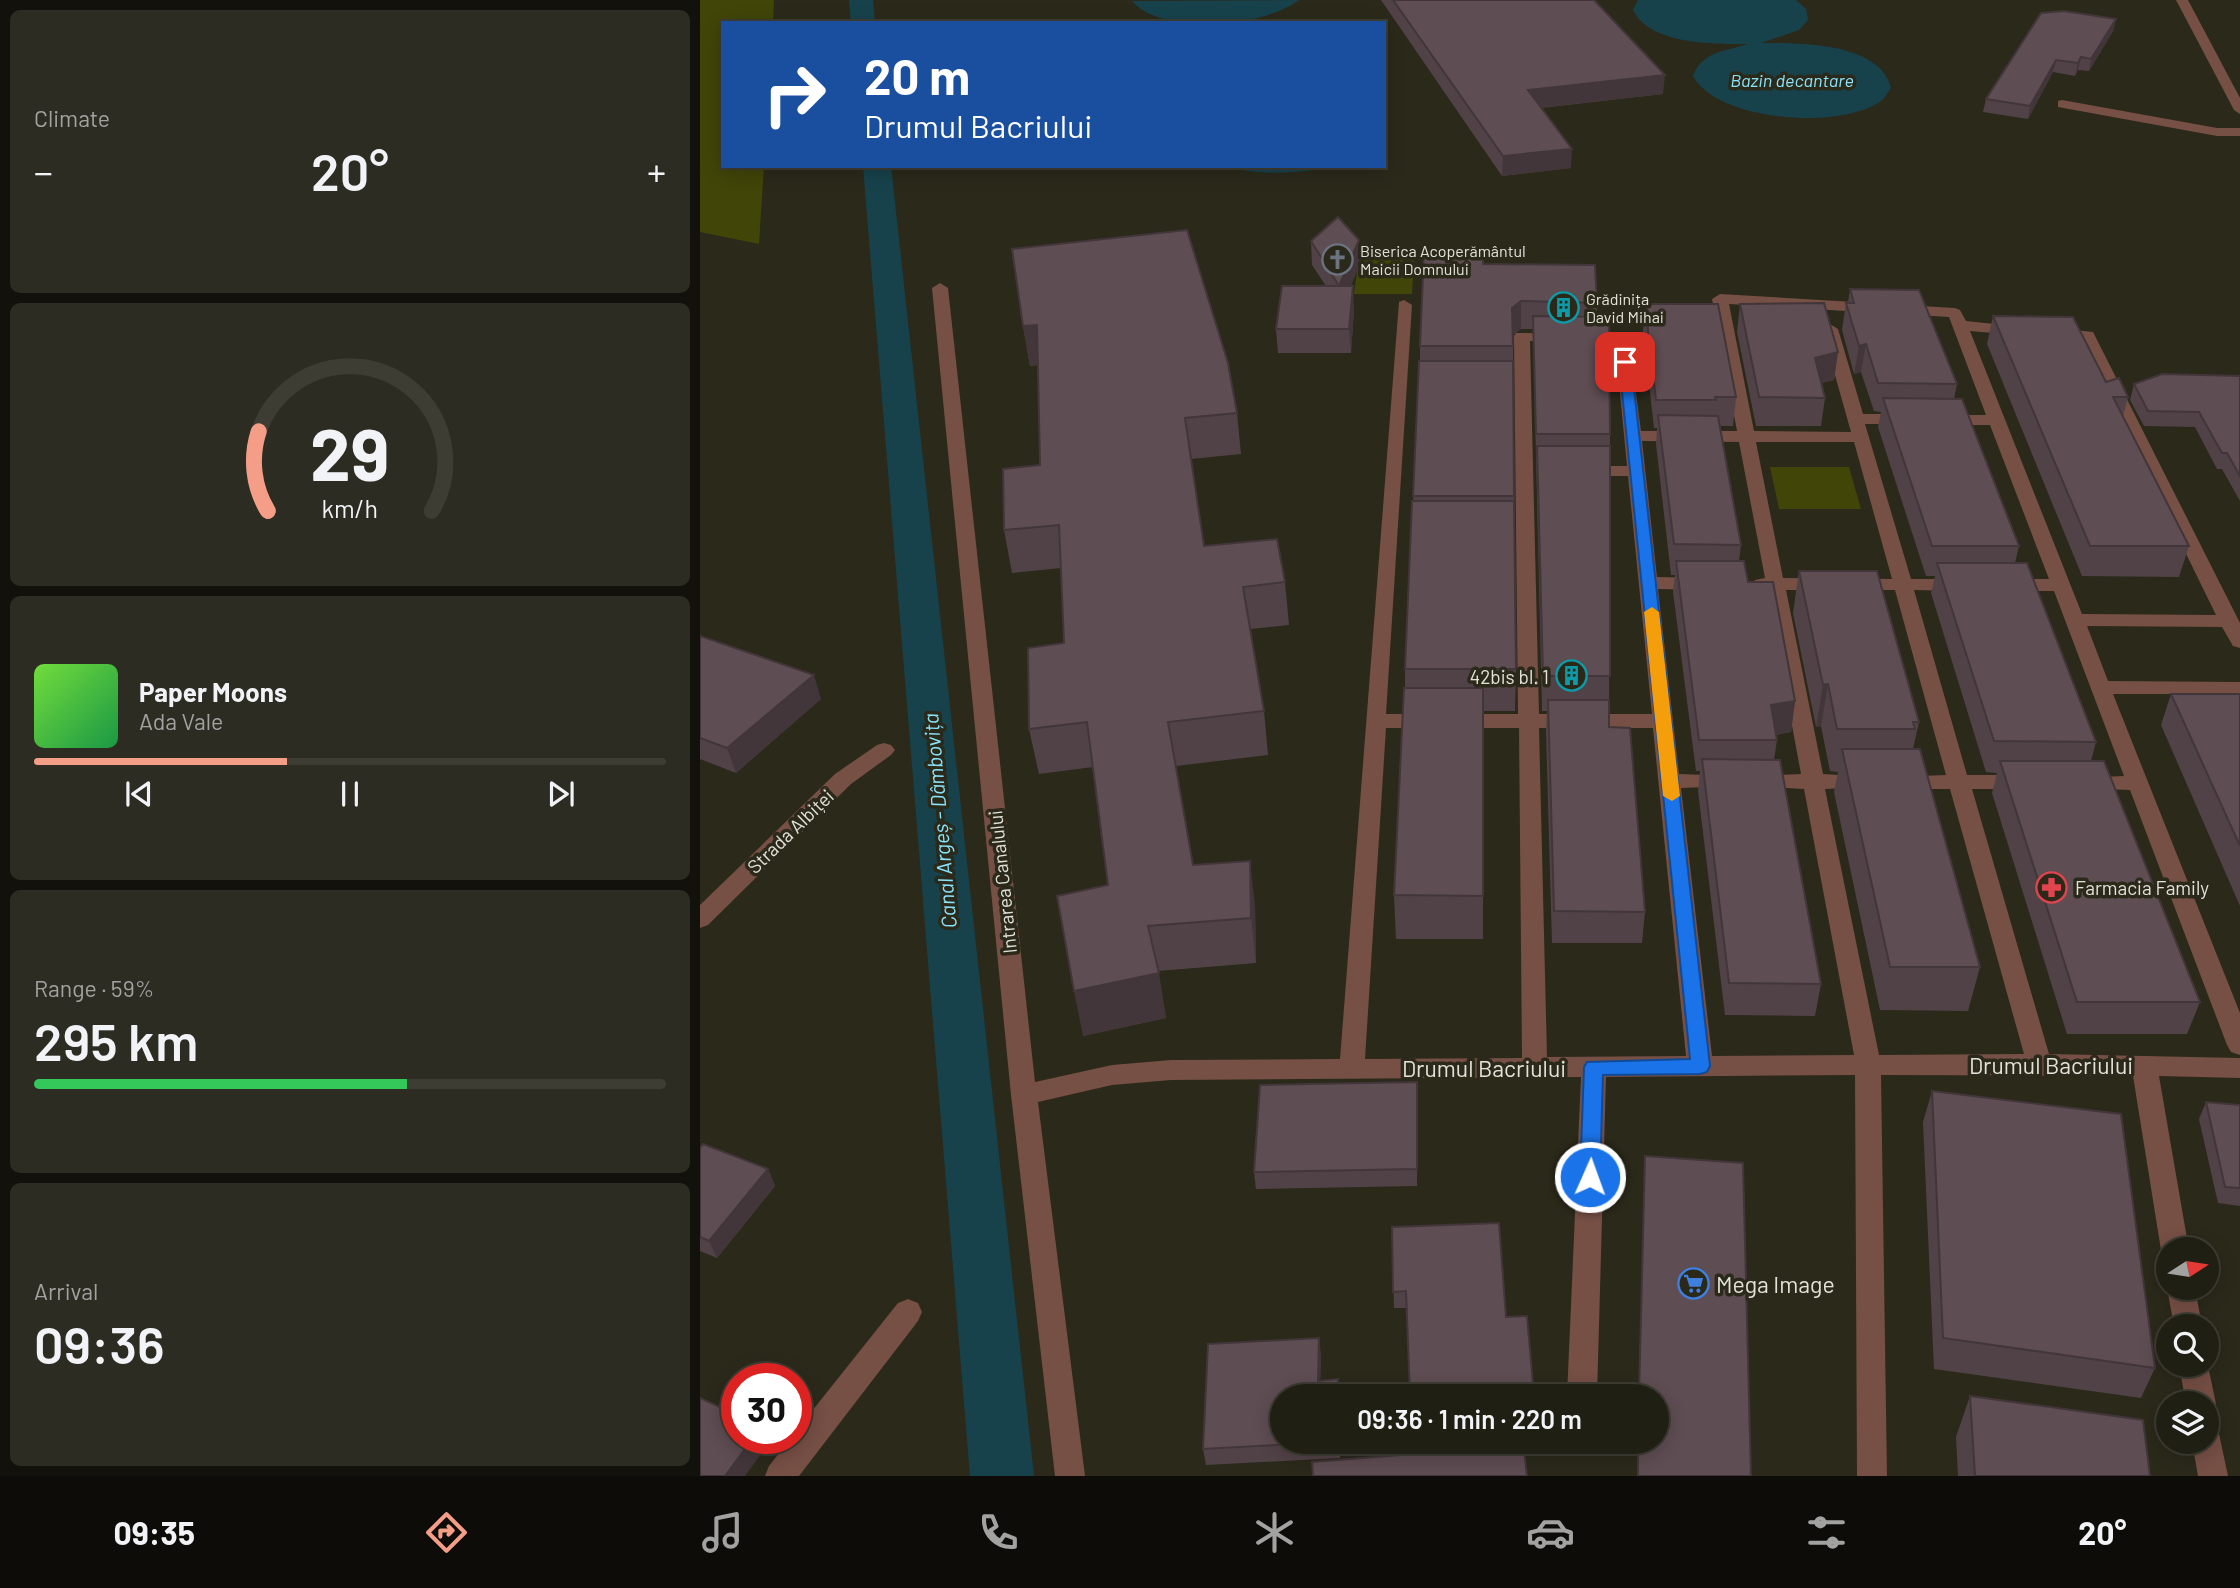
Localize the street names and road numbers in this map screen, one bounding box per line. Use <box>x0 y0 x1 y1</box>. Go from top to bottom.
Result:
street label: Strada Albiței <box>742 784 838 878</box>
street label: Intrarea Canalului <box>983 809 1021 955</box>
street label: Drumul Bacriului <box>1969 1051 2133 1079</box>
street label: Drumul Bacriului <box>1402 1054 1566 1082</box>

